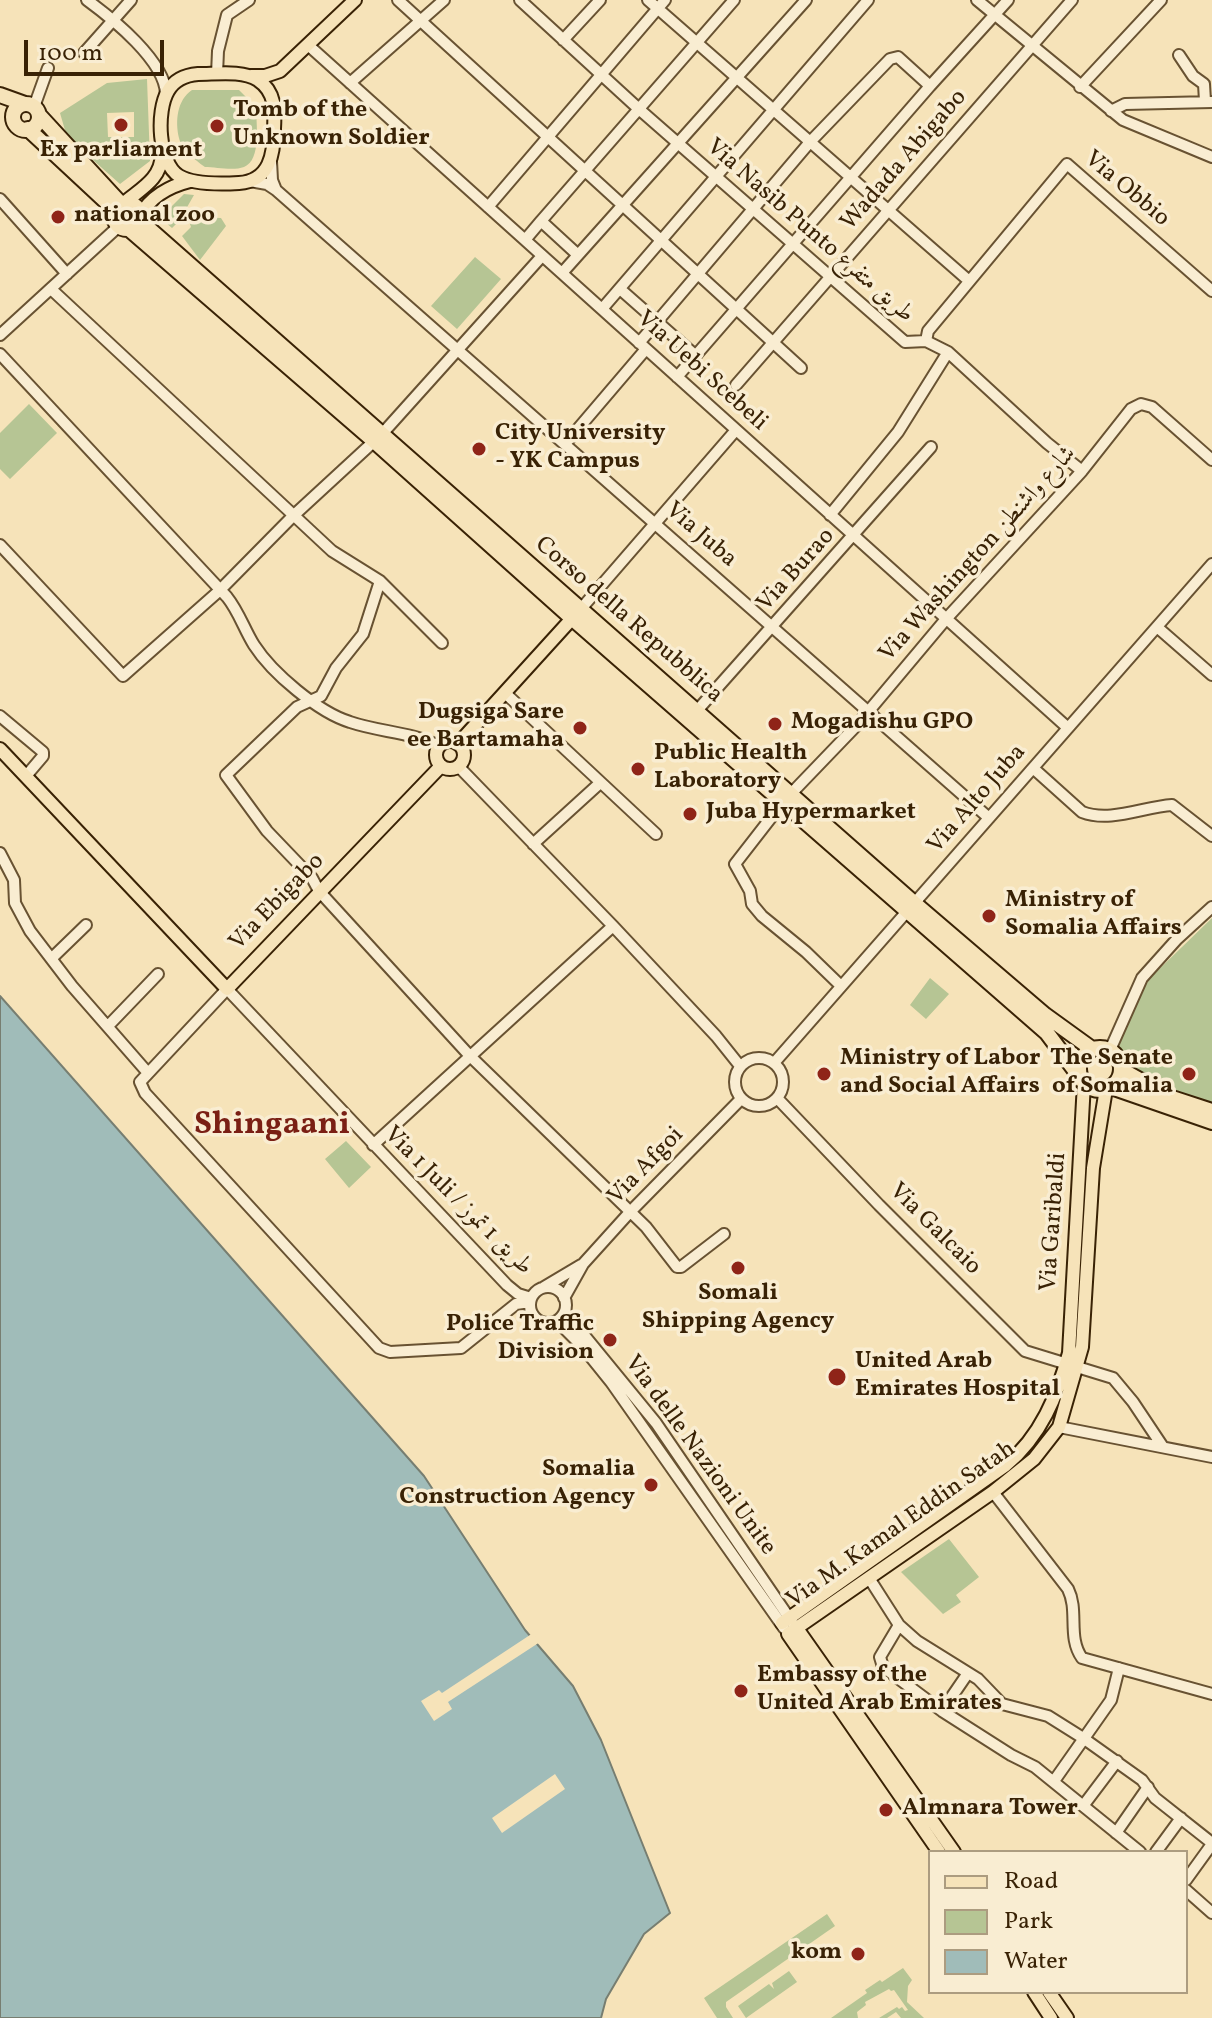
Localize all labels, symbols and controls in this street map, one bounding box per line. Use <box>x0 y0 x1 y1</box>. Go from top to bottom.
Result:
scale bar <box>28 24 168 74</box>
text: 100 m <box>38 37 103 71</box>
street label: Wadada Abigabo <box>836 85 974 237</box>
place label: Tomb of the Unknown Soldier <box>233 98 430 154</box>
marker: Ex parliament <box>112 116 130 134</box>
marker: Tomb of the Unknown Soldier <box>208 117 226 135</box>
street label: Via Nasib Punto طريق متفرع <box>699 134 919 330</box>
place label: Ex parliament <box>40 138 202 166</box>
street label: Via Obbio <box>1077 146 1175 234</box>
place label: national zoo <box>74 203 215 231</box>
marker: national zoo <box>49 208 67 226</box>
street label: Via Uebi Scebeli <box>630 306 772 438</box>
place label: City University - YK Campus <box>495 421 665 477</box>
marker: City University - YK Campus <box>470 440 488 458</box>
street label: Via Washington شارع واشنطن <box>874 441 1084 669</box>
street label: Via Juba <box>658 497 742 575</box>
street label: Via Burao <box>752 523 842 619</box>
street label: Corso della Repubblica <box>528 531 728 711</box>
place label: Dugsiga Sare ee Bartamaha <box>407 700 564 756</box>
place label: Mogadishu GPO <box>791 710 973 738</box>
marker: Mogadishu GPO <box>766 715 784 733</box>
marker: Dugsiga Sare ee Bartamaha <box>571 719 589 737</box>
street label: Via Alto Juba <box>923 739 1033 861</box>
place label: Public Health Laboratory <box>654 741 807 797</box>
marker: Public Health Laboratory <box>629 760 647 778</box>
place label: Juba Hypermarket <box>706 800 916 828</box>
marker: Juba Hypermarket <box>681 805 699 823</box>
street label: Via Ebigabo <box>225 848 331 958</box>
place label: Ministry of Somalia Affairs <box>1005 888 1182 944</box>
marker: Ministry of Somalia Affairs <box>980 907 998 925</box>
place label: Ministry of Labor and Social Affairs <box>840 1046 1040 1102</box>
place label: The Senate of Somalia <box>1050 1046 1173 1102</box>
marker: Ministry of Labor and Social Affairs <box>815 1065 833 1083</box>
marker: The Senate of Somalia <box>1180 1065 1198 1083</box>
district label: Shingaani <box>194 1108 350 1146</box>
street label: Via 1 Juli / طريق 1 تموز <box>377 1122 537 1282</box>
street label: Via Afgoi <box>603 1122 691 1212</box>
street label: Via Garibaldi <box>1036 1152 1074 1292</box>
street label: Via Galcaio <box>882 1178 986 1282</box>
marker: Somali Shipping Agency <box>729 1259 747 1277</box>
place label: Somali Shipping Agency <box>642 1281 834 1337</box>
place label: Police Traffic Division <box>446 1312 594 1368</box>
marker: Police Traffic Division <box>601 1331 619 1349</box>
place label: United Arab Emirates Hospital <box>855 1349 1060 1405</box>
street label: Via delle Nazioni Unite <box>617 1350 781 1562</box>
marker: United Arab Emirates Hospital <box>826 1366 848 1388</box>
street label: Via M. Kamal Eddin Satah <box>782 1436 1022 1616</box>
place label: Somalia Construction Agency <box>399 1457 635 1513</box>
marker: Somalia Construction Agency <box>642 1476 660 1494</box>
place label: Embassy of the United Arab Emirates <box>757 1663 1002 1719</box>
marker: Embassy of the United Arab Emirates <box>732 1682 750 1700</box>
place label: Almnara Tower <box>902 1796 1078 1824</box>
marker: Almnara Tower <box>877 1801 895 1819</box>
legend <box>928 1850 1188 1994</box>
text: Road <box>1004 1865 1058 1899</box>
text: Park <box>1004 1905 1053 1939</box>
place label: kom <box>791 1940 842 1968</box>
marker: kom <box>849 1945 867 1963</box>
text: Water <box>1004 1945 1068 1979</box>

